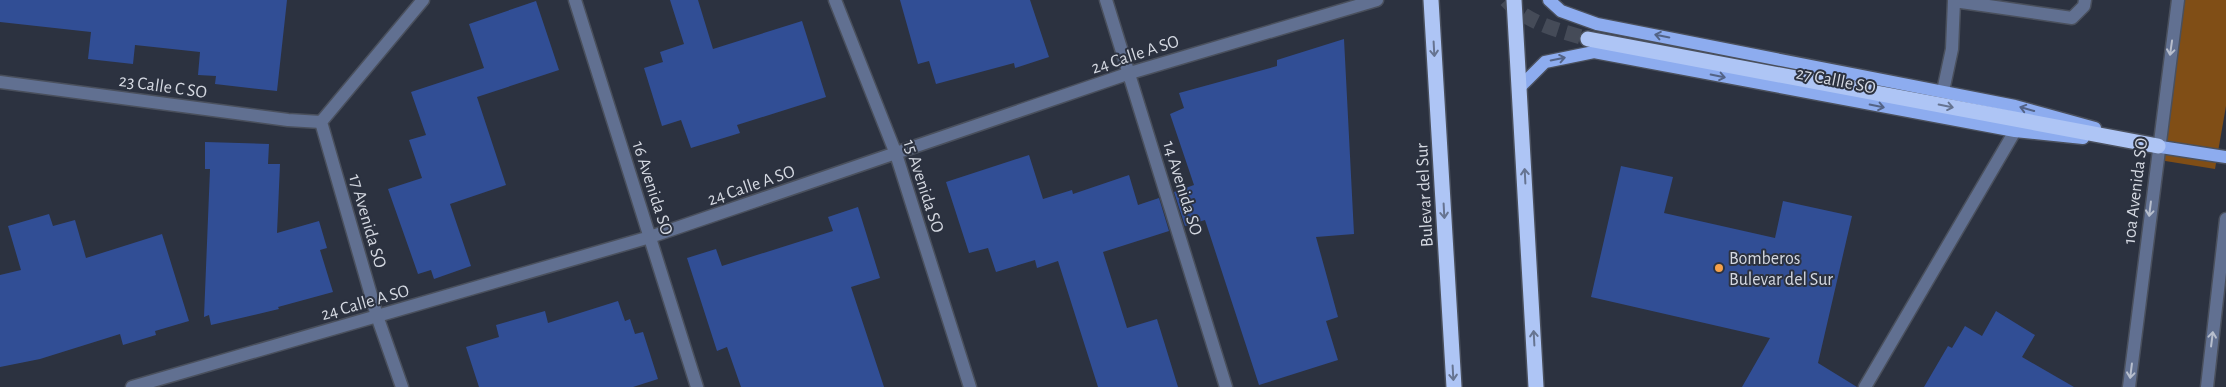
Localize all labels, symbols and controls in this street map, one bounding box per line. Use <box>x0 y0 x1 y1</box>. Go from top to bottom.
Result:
one-way arrow <box>1654 31 1670 41</box>
street label: 24 Calle A SO <box>1089 32 1181 78</box>
one-way arrow <box>1430 40 1439 56</box>
one-way arrow <box>2166 40 2176 56</box>
one-way arrow <box>1550 54 1566 64</box>
street label: 27 Callle SO <box>1794 64 1877 98</box>
one-way arrow <box>1709 71 1725 81</box>
street label: 23 Calle C SO <box>118 72 208 102</box>
one-way arrow <box>1869 101 1885 111</box>
one-way arrow <box>1938 102 1954 111</box>
one-way arrow <box>2019 104 2035 113</box>
street label: 10a Avenida SO <box>2121 137 2151 245</box>
street label: 15 Avenida SO <box>900 138 947 235</box>
street label: 16 Avenida SO <box>628 139 676 237</box>
street label: 14 Avenida SO <box>1159 139 1205 238</box>
street label: Bulevar del Sur <box>1413 142 1437 247</box>
street label: 24 Calle A SO <box>705 163 797 209</box>
one-way arrow <box>1520 168 1529 184</box>
street label: 17 Avenida SO <box>345 172 389 270</box>
one-way arrow <box>2145 201 2155 217</box>
one-way arrow <box>1439 203 1448 219</box>
place label: Bomberos Bulevar del Sur <box>1729 250 1833 289</box>
marker: Bomberos Bulevar del Sur <box>1713 262 1725 274</box>
street label: 24 Calle A SO <box>319 282 411 324</box>
one-way arrow <box>1529 331 1538 347</box>
one-way arrow <box>2207 331 2217 347</box>
one-way arrow <box>2126 362 2136 378</box>
one-way arrow <box>1449 365 1458 381</box>

